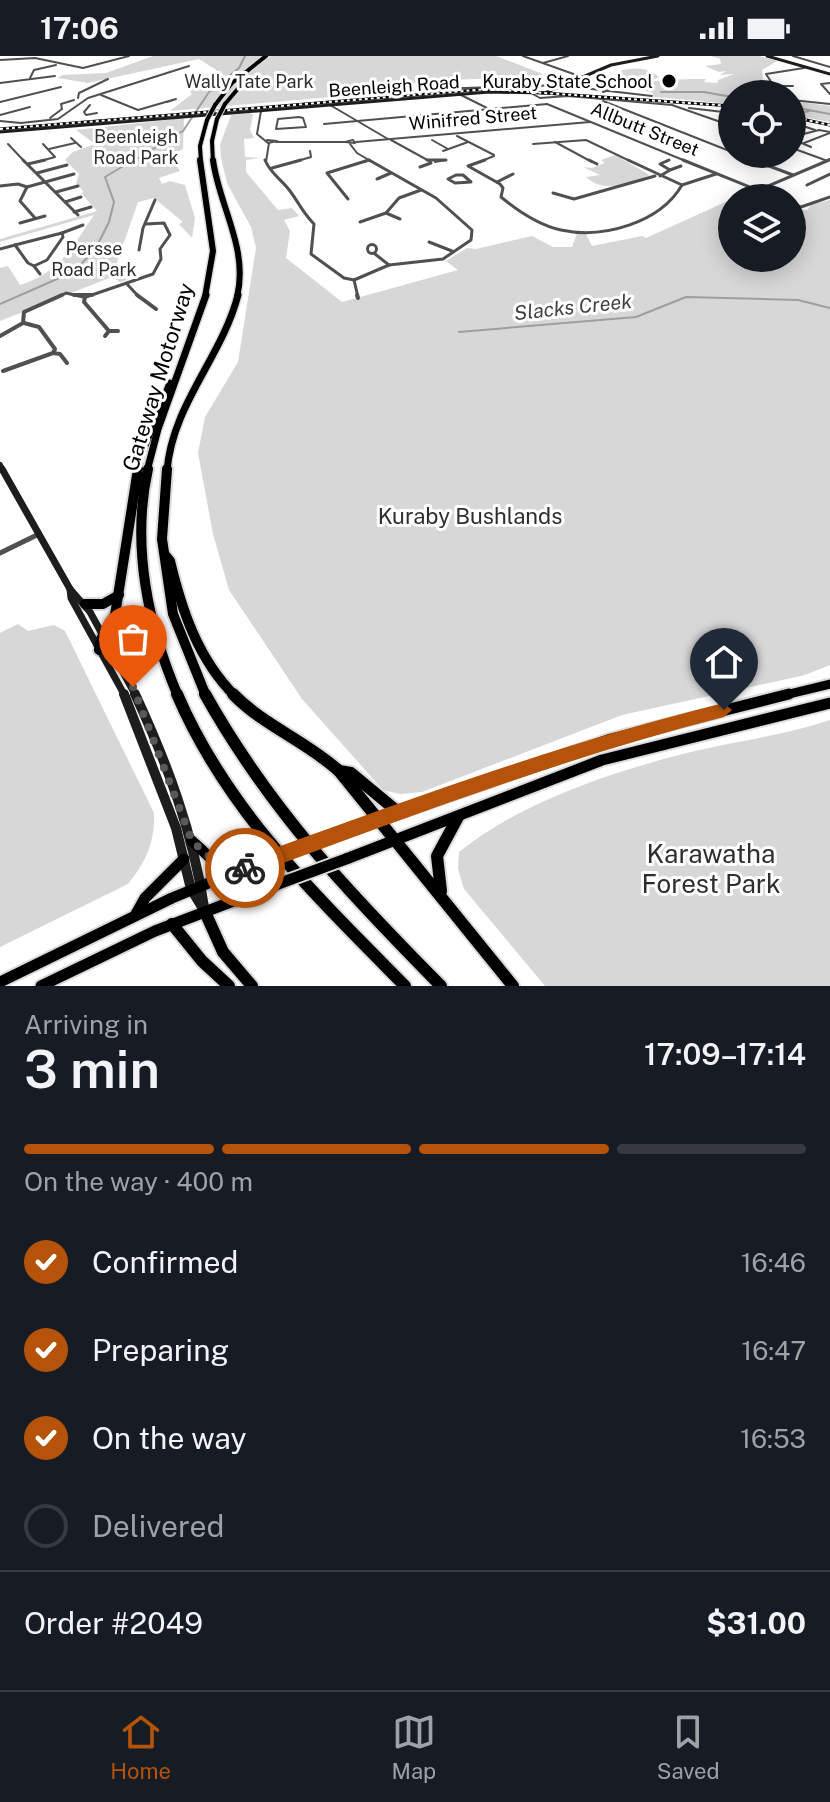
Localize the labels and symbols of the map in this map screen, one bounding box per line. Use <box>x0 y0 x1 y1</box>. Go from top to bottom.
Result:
park label: Wally Tate Park <box>184 71 314 92</box>
street label: Beenleigh Road <box>328 71 460 101</box>
place label: Kuraby State School <box>482 71 653 92</box>
marker: Kuraby State School <box>660 72 678 90</box>
street label: Allbutt Street <box>588 98 702 160</box>
street label: Winifred Street <box>408 102 538 134</box>
park label: Beenleigh Road Park <box>93 126 179 168</box>
park label: Persse Road Park <box>51 238 137 280</box>
street label: Gateway Motorway <box>117 280 199 474</box>
water label: Slacks Creek <box>513 289 633 325</box>
park label: Kuraby Bushlands <box>378 503 562 529</box>
pin <box>99 605 167 687</box>
pin <box>690 628 758 710</box>
courier <box>205 828 285 908</box>
park label: Karawatha Forest Park <box>641 838 781 899</box>

